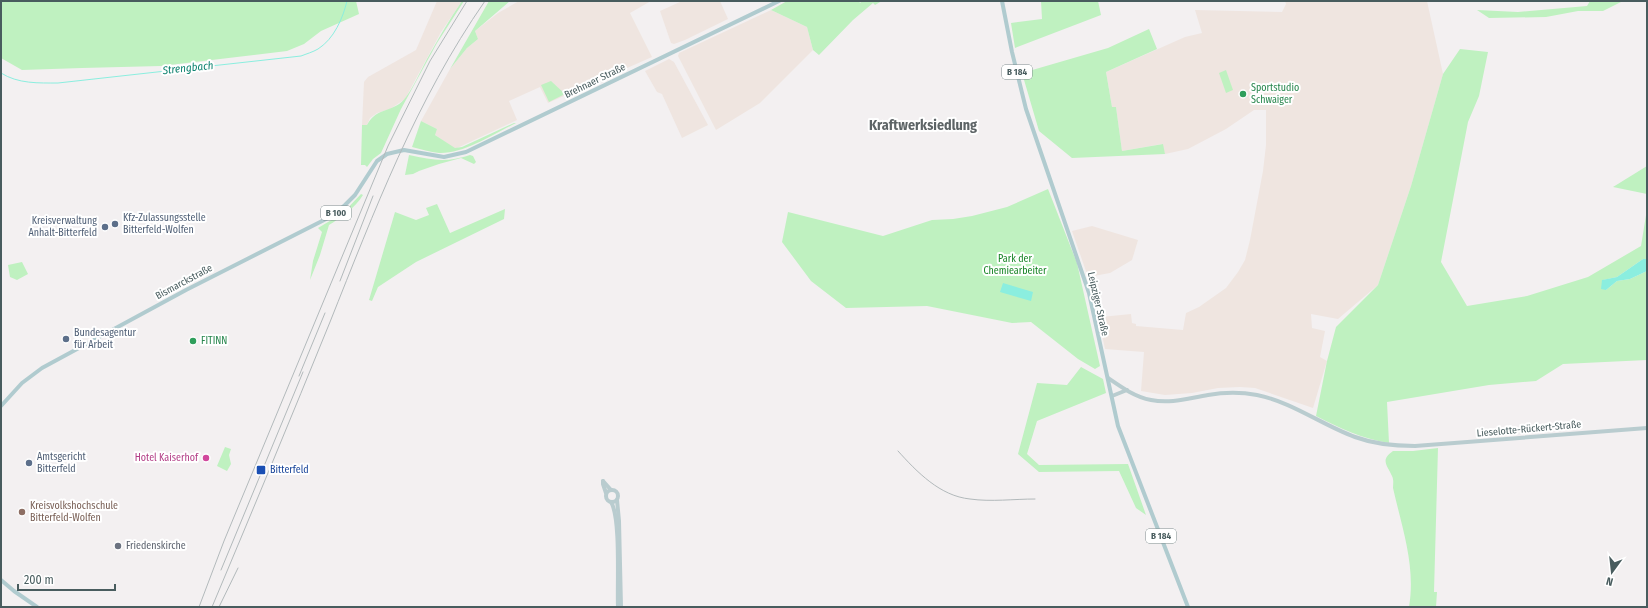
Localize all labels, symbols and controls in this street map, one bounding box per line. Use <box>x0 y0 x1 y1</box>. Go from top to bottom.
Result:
water label: Strengbach <box>161 59 214 77</box>
street label: Brehnaer Straße <box>563 61 628 101</box>
road number: B 184 <box>1002 65 1032 79</box>
place label: Sportstudio Schwaiger <box>1251 82 1299 106</box>
marker: Sportstudio Schwaiger <box>1238 89 1248 99</box>
district label: Kraftwerksiedlung <box>869 117 977 134</box>
road number: B 100 <box>321 206 351 220</box>
place label: Kfz-Zulassungsstelle Bitterfeld-Wolfen <box>123 212 206 236</box>
place label: Kreisverwaltung Anhalt-Bitterfeld <box>29 215 97 239</box>
marker: Kfz-Zulassungsstelle Bitterfeld-Wolfen <box>110 219 120 229</box>
marker: Kreisverwaltung Anhalt-Bitterfeld <box>100 222 110 232</box>
park label: Park der Chemiearbeiter <box>984 253 1047 277</box>
street label: Bismarckstraße <box>153 262 215 302</box>
street label: Leipziger Straße <box>1085 271 1111 337</box>
place label: Bundesagentur für Arbeit <box>74 327 137 351</box>
marker: Bundesagentur für Arbeit <box>61 334 71 344</box>
place label: FITINN <box>201 335 227 347</box>
marker: FITINN <box>188 336 198 346</box>
street label: Lieselotte-Rückert-Straße <box>1476 418 1582 440</box>
place label: Amtsgericht Bitterfeld <box>37 451 87 475</box>
place label: Hotel Kaiserhof <box>135 452 199 464</box>
marker: Hotel Kaiserhof <box>201 453 211 463</box>
marker: Amtsgericht Bitterfeld <box>24 458 34 468</box>
marker: Bitterfeld <box>255 464 267 476</box>
place label: Bitterfeld <box>270 464 309 476</box>
place label: Kreisvolkshochschule Bitterfeld-Wolfen <box>30 500 118 524</box>
marker: Kreisvolkshochschule Bitterfeld-Wolfen <box>17 507 27 517</box>
road number: B 184 <box>1146 529 1176 543</box>
place label: Friedenskirche <box>126 540 186 552</box>
marker: Friedenskirche <box>113 541 123 551</box>
north arrow <box>1592 552 1632 592</box>
scale bar <box>18 566 115 592</box>
text: 200 m <box>24 573 54 587</box>
text: N <box>1605 574 1614 588</box>

